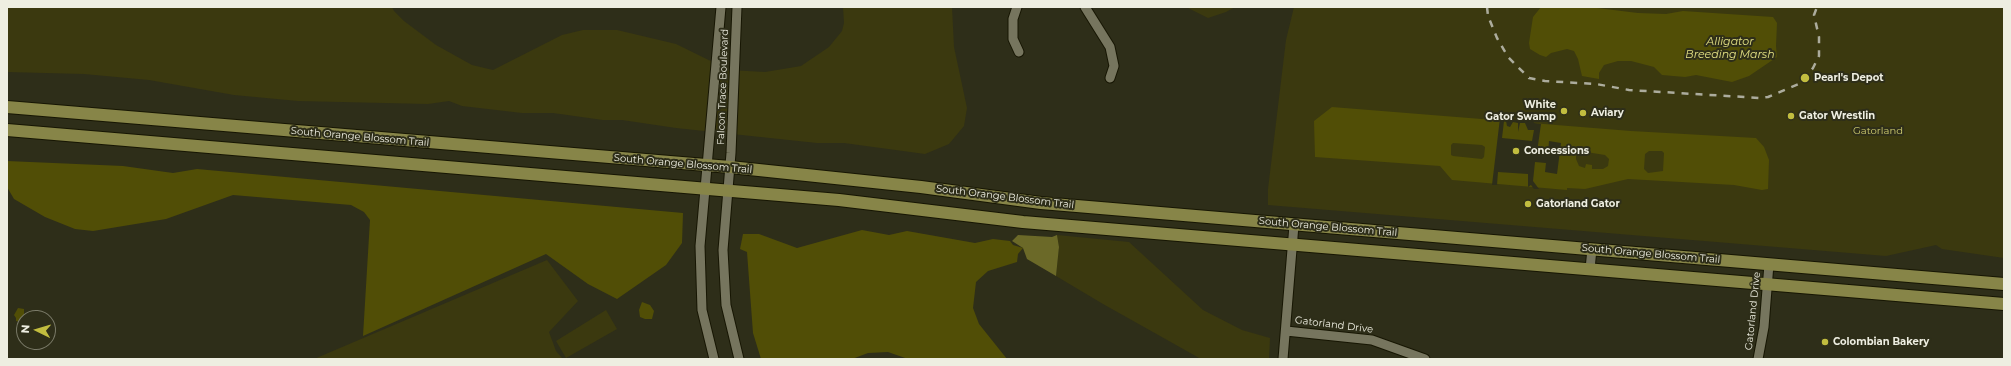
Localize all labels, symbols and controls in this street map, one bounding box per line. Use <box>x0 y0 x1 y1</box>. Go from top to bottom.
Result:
street label: Falcon Trace Boulevard <box>715 29 731 145</box>
water label: Alligator Breeding Marsh <box>1685 35 1775 61</box>
marker: Pearl's Depot <box>1799 72 1811 84</box>
place label: Pearl's Depot <box>1814 72 1884 84</box>
place label: White Gator Swamp <box>1485 99 1556 122</box>
marker: White Gator Swamp <box>1559 106 1569 116</box>
place label: Aviary <box>1591 107 1624 119</box>
marker: Aviary <box>1578 108 1588 118</box>
place label: Gator Wrestlin <box>1799 110 1875 122</box>
marker: Gator Wrestlin <box>1786 111 1796 121</box>
street label: South Orange Blossom Trail <box>290 125 430 149</box>
park label: Gatorland <box>1853 125 1903 137</box>
place label: Concessions <box>1524 145 1589 157</box>
marker: Concessions <box>1511 146 1521 156</box>
street label: South Orange Blossom Trail <box>613 152 753 176</box>
street label: South Orange Blossom Trail <box>935 183 1075 211</box>
place label: Gatorland Gator <box>1536 198 1620 210</box>
marker: Gatorland Gator <box>1523 199 1533 209</box>
street label: South Orange Blossom Trail <box>1258 215 1398 239</box>
street label: South Orange Blossom Trail <box>1581 242 1721 266</box>
street label: Gatorland Drive <box>1743 271 1763 351</box>
north arrow <box>16 310 56 350</box>
street label: Gatorland Drive <box>1294 314 1374 336</box>
text: N <box>18 324 32 334</box>
place label: Colombian Bakery <box>1833 336 1929 348</box>
marker: Colombian Bakery <box>1820 337 1830 347</box>

